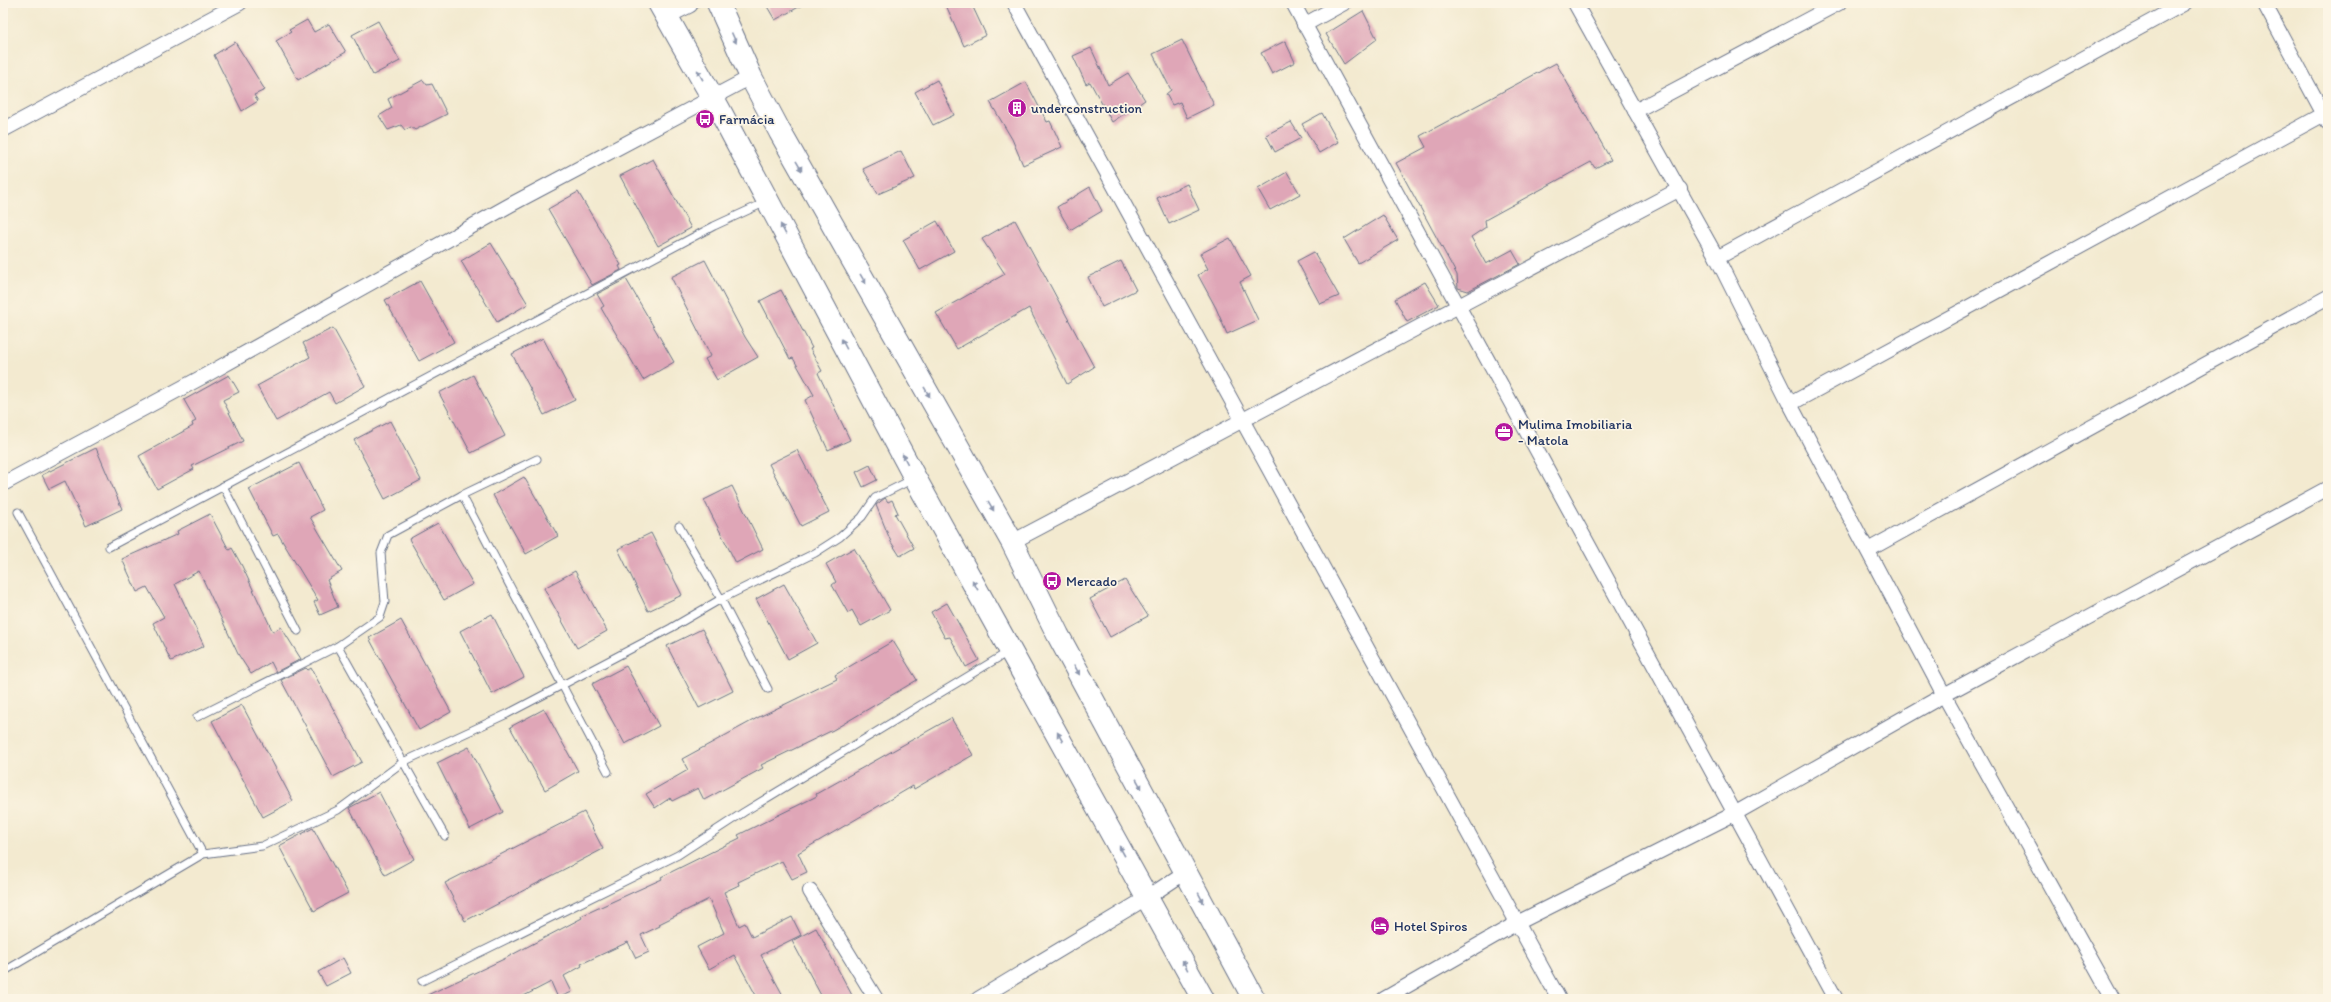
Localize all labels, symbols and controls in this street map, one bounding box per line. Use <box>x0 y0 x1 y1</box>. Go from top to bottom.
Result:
one-way arrow <box>731 33 737 44</box>
one-way arrow <box>696 70 703 81</box>
building icon: underconstruction <box>1006 97 1028 119</box>
place label: underconstruction <box>1031 100 1143 117</box>
bus stop icon: Farmácia <box>694 108 716 130</box>
place label: Farmácia <box>719 111 775 128</box>
one-way arrow <box>796 160 803 172</box>
one-way arrow <box>780 223 786 235</box>
one-way arrow <box>860 273 867 285</box>
one-way arrow <box>841 338 847 350</box>
one-way arrow <box>924 387 931 398</box>
place label: Mulima Imobiliaria - Matola <box>1518 416 1633 449</box>
office icon: Mulima Imobiliaria - Matola <box>1493 421 1515 443</box>
one-way arrow <box>902 453 908 464</box>
one-way arrow <box>988 500 995 512</box>
bus stop icon: Mercado <box>1041 570 1063 592</box>
place label: Mercado <box>1066 573 1117 590</box>
one-way arrow <box>971 579 978 591</box>
one-way arrow <box>1073 664 1080 675</box>
one-way arrow <box>1056 731 1063 743</box>
one-way arrow <box>1136 778 1142 790</box>
one-way arrow <box>1119 845 1126 856</box>
one-way arrow <box>1198 892 1204 904</box>
hotel icon: Hotel Spiros <box>1369 915 1391 937</box>
place label: Hotel Spiros <box>1394 918 1468 935</box>
one-way arrow <box>1181 959 1188 971</box>

